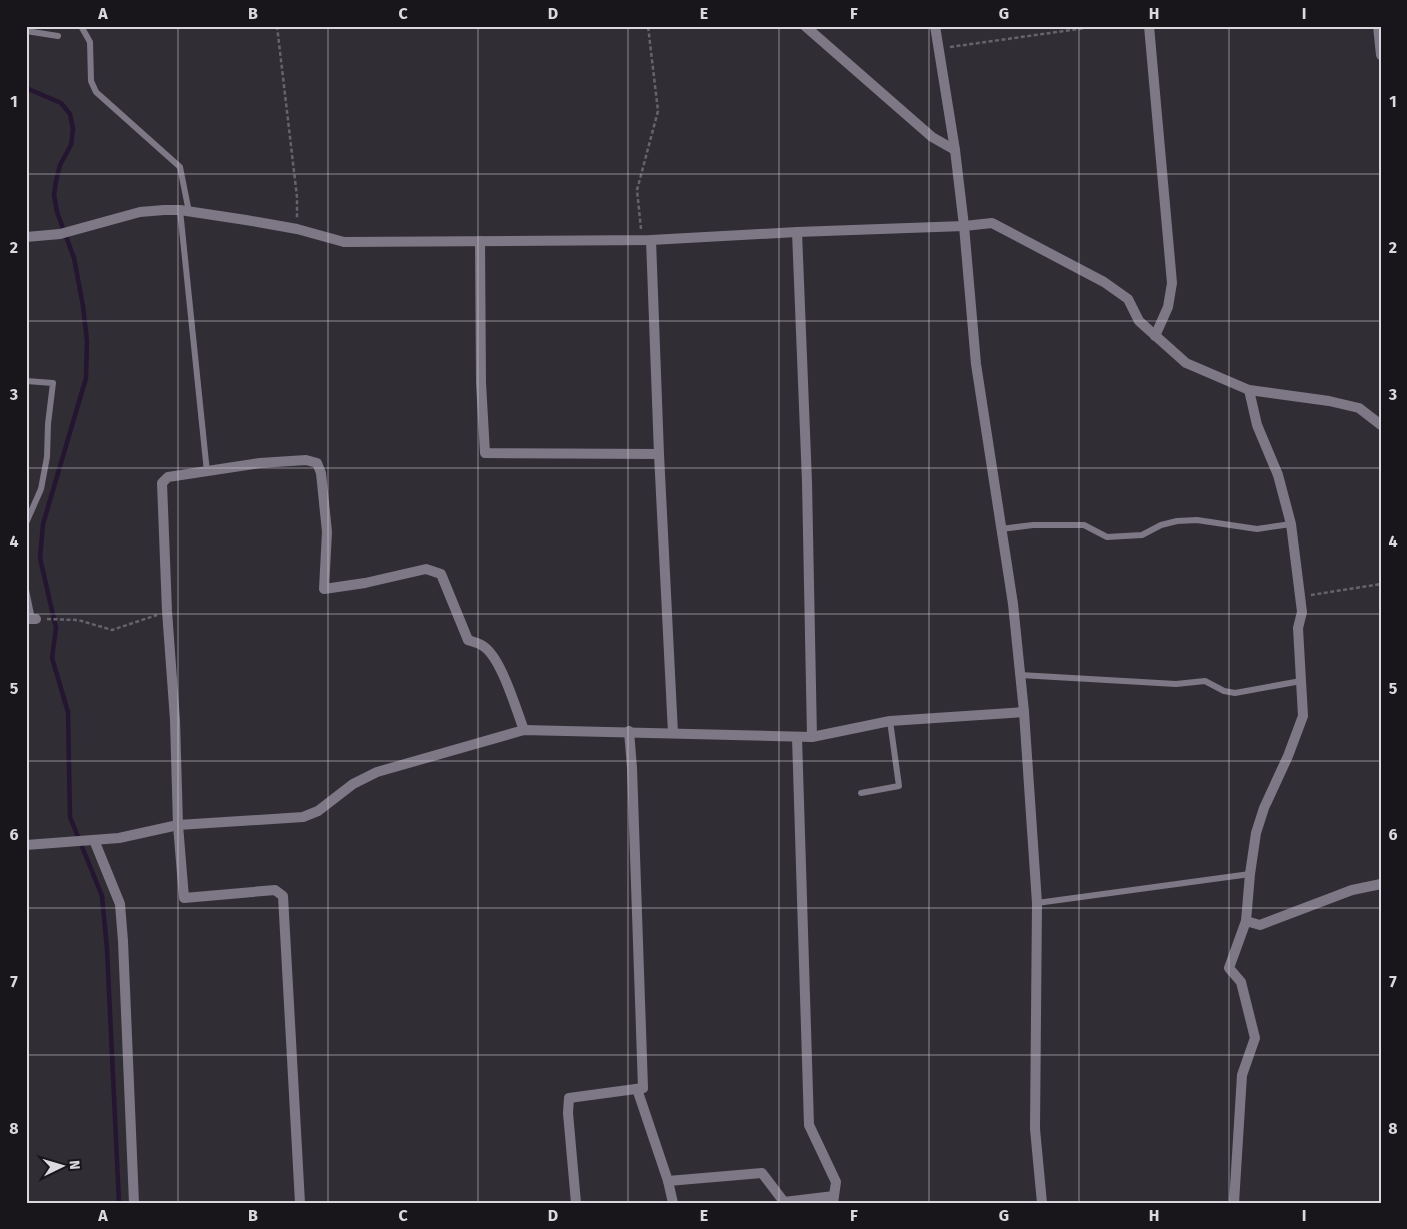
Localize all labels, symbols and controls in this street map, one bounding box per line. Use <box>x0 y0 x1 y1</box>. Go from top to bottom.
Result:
text: A <box>97 4 108 23</box>
text: B <box>248 4 258 23</box>
text: C <box>398 4 408 23</box>
text: D <box>548 4 558 23</box>
text: E <box>700 4 708 23</box>
text: F <box>850 4 858 23</box>
text: G <box>999 4 1009 23</box>
text: H <box>1149 4 1159 23</box>
text: I <box>1302 4 1306 23</box>
text: 1 <box>10 92 18 111</box>
text: 1 <box>1389 92 1397 111</box>
text: 2 <box>10 238 18 257</box>
text: 2 <box>1389 238 1397 257</box>
text: 3 <box>9 385 18 404</box>
text: 3 <box>1388 385 1397 404</box>
text: 4 <box>9 532 19 551</box>
text: 4 <box>1388 532 1398 551</box>
text: 5 <box>10 679 19 698</box>
text: 5 <box>1389 679 1398 698</box>
text: 6 <box>9 825 19 844</box>
text: 6 <box>1388 825 1398 844</box>
text: 7 <box>10 972 18 991</box>
text: 7 <box>1389 972 1397 991</box>
text: 8 <box>9 1119 19 1138</box>
text: 8 <box>1388 1119 1398 1138</box>
north arrow <box>38 1142 88 1192</box>
text: N <box>66 1160 83 1170</box>
text: A <box>97 1206 108 1225</box>
text: B <box>248 1206 258 1225</box>
text: C <box>398 1206 408 1225</box>
text: D <box>548 1206 558 1225</box>
text: E <box>700 1206 708 1225</box>
text: F <box>850 1206 858 1225</box>
text: G <box>999 1206 1009 1225</box>
text: H <box>1149 1206 1159 1225</box>
text: I <box>1302 1206 1306 1225</box>

